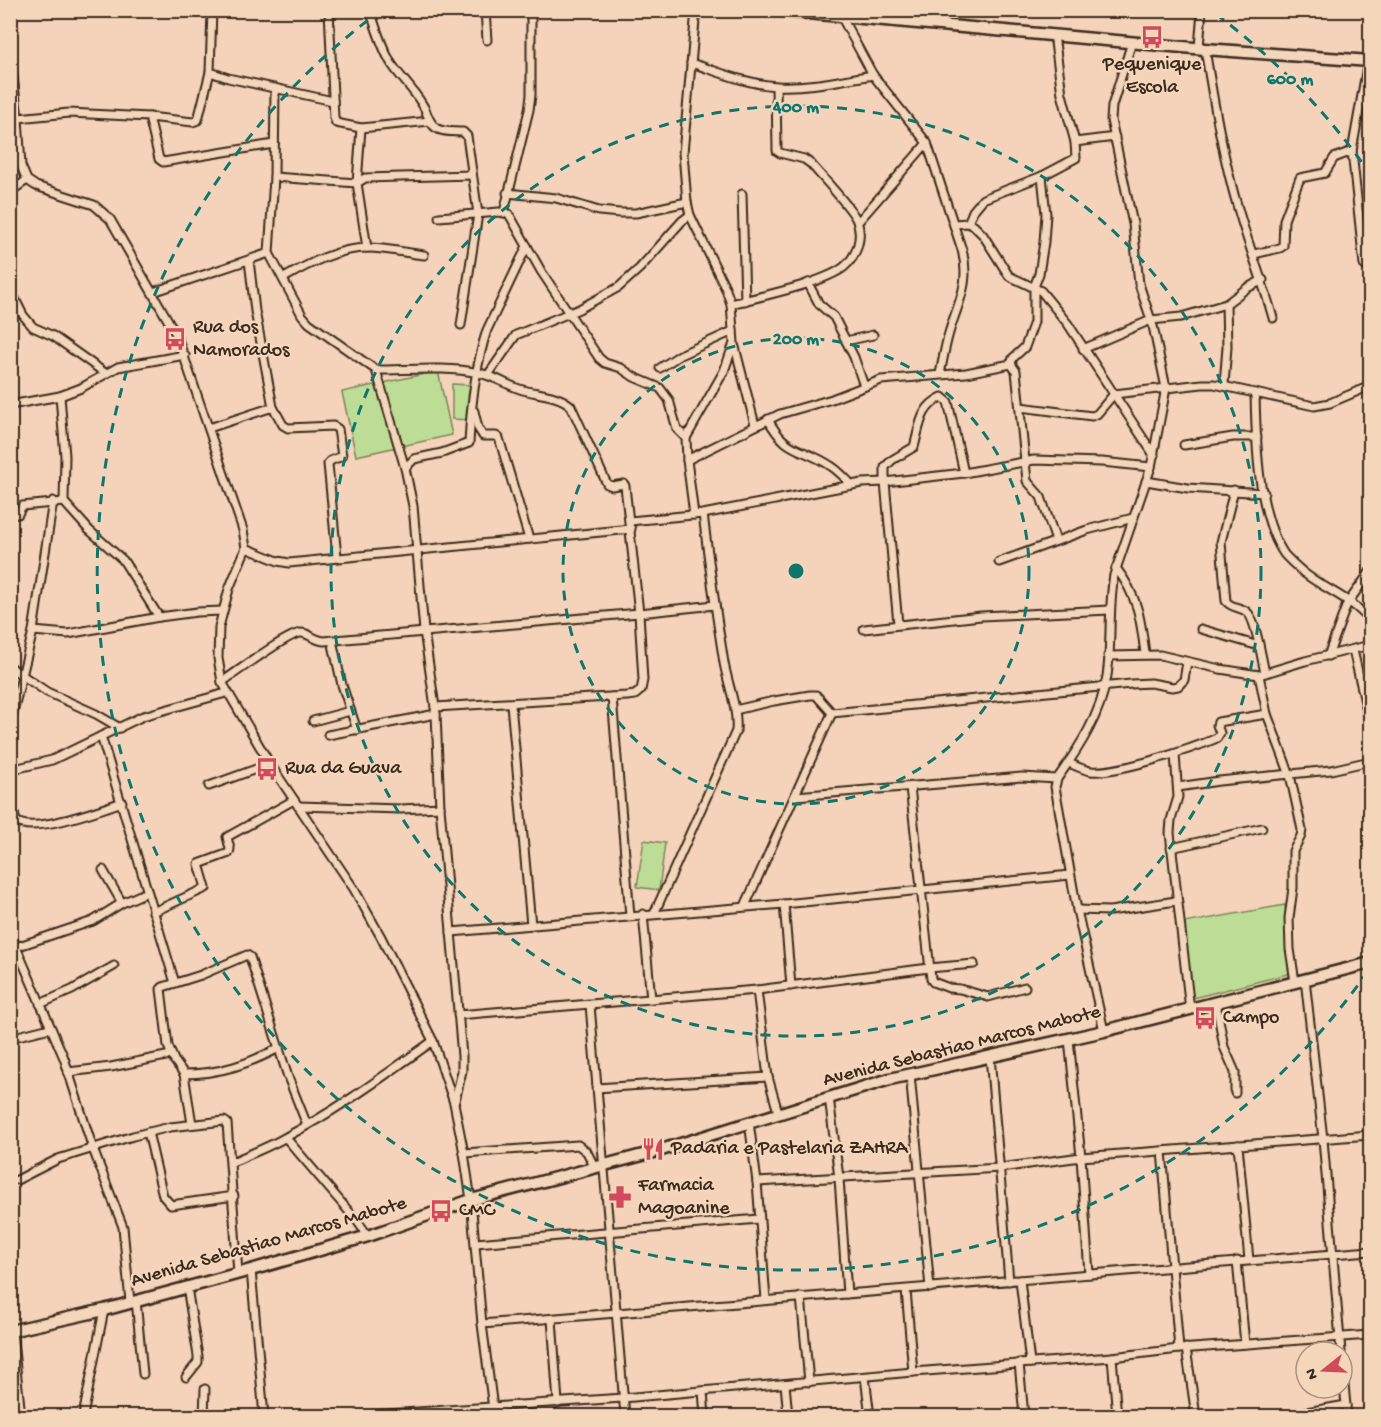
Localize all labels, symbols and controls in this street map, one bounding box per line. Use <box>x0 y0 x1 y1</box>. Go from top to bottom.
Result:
bus stop icon: Pequenique Escola <box>1139 24 1165 50</box>
place label: Pequenique Escola <box>1102 54 1202 100</box>
text: 600 m <box>1267 70 1314 91</box>
text: 400 m <box>772 98 819 119</box>
place label: Rua dos Namorados <box>193 317 290 363</box>
bus stop icon: Rua dos Namorados <box>162 326 188 352</box>
text: 200 m <box>773 330 819 351</box>
centre of rings <box>786 561 806 581</box>
bus stop icon: Rua da Guava <box>254 756 280 782</box>
place label: Rua da Guava <box>285 758 402 781</box>
street label: Avenida Sebastiao Marcos Mabote <box>821 1001 1104 1093</box>
bus stop icon: Campo <box>1192 1005 1218 1031</box>
place label: Campo <box>1223 1007 1279 1030</box>
restaurant icon: Padaria e Pastelaria ZAHRA <box>640 1136 666 1162</box>
place label: Padaria e Pastelaria ZAHRA <box>670 1138 909 1161</box>
place label: Farmacia Magoanine <box>637 1175 730 1221</box>
pharmacy icon: Farmacia Magoanine <box>607 1184 633 1210</box>
street label: Avenida Sebastiao Marcos Mabote <box>129 1192 410 1293</box>
bus stop icon: CMC <box>428 1198 454 1224</box>
place label: CMC <box>459 1200 496 1223</box>
north arrow <box>1294 1340 1354 1400</box>
text: N <box>1302 1365 1324 1381</box>

